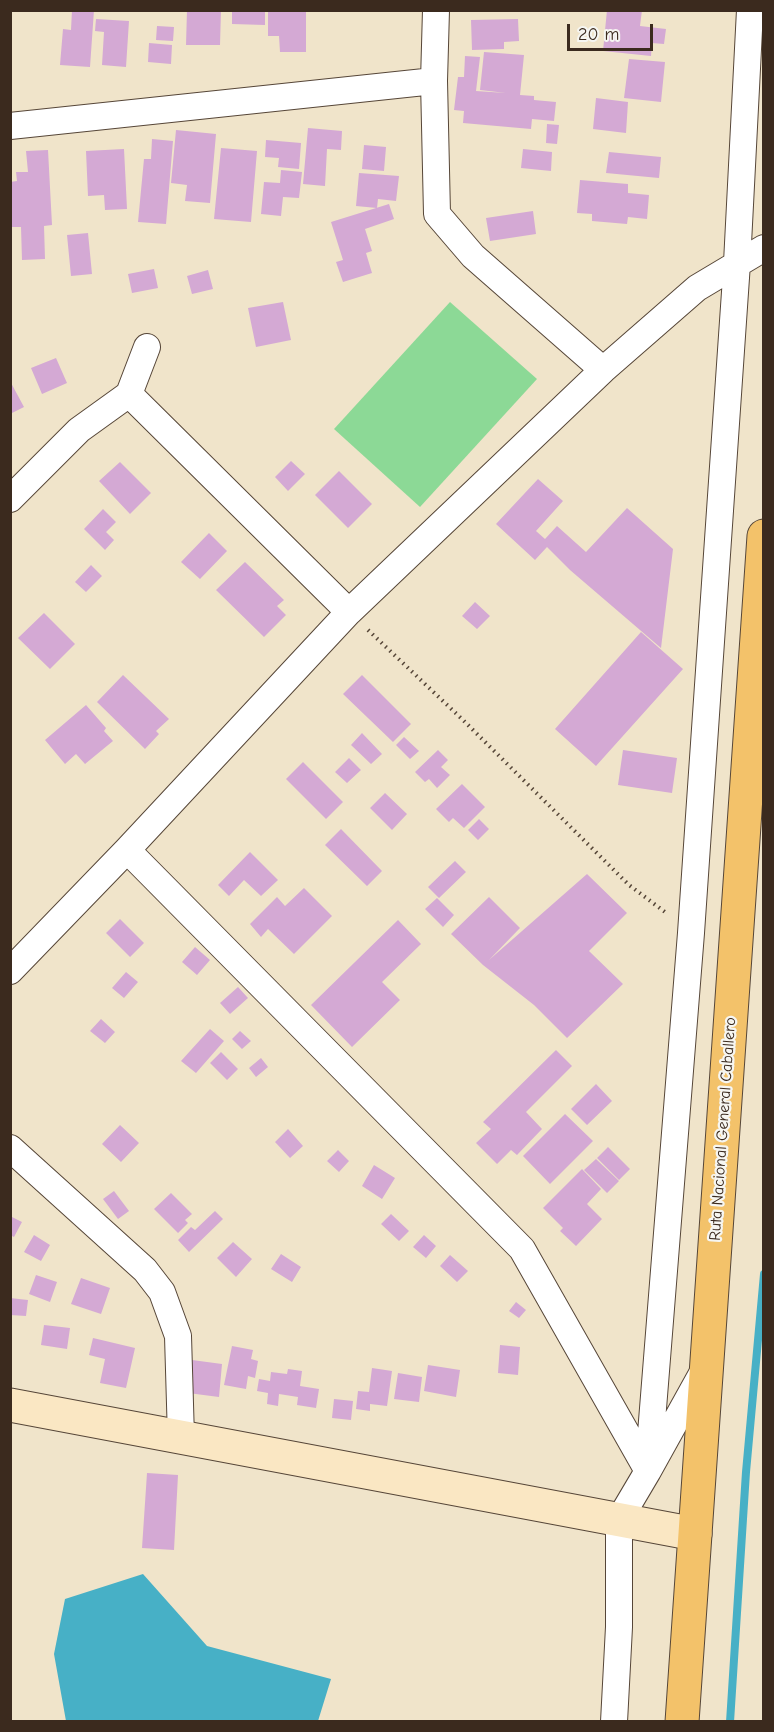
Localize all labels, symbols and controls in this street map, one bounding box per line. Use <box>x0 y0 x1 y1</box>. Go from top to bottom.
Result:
scale bar <box>570 12 656 50</box>
text: 20 m <box>578 24 619 45</box>
street label: Ruta Nacional General Caballero <box>706 1017 740 1241</box>

